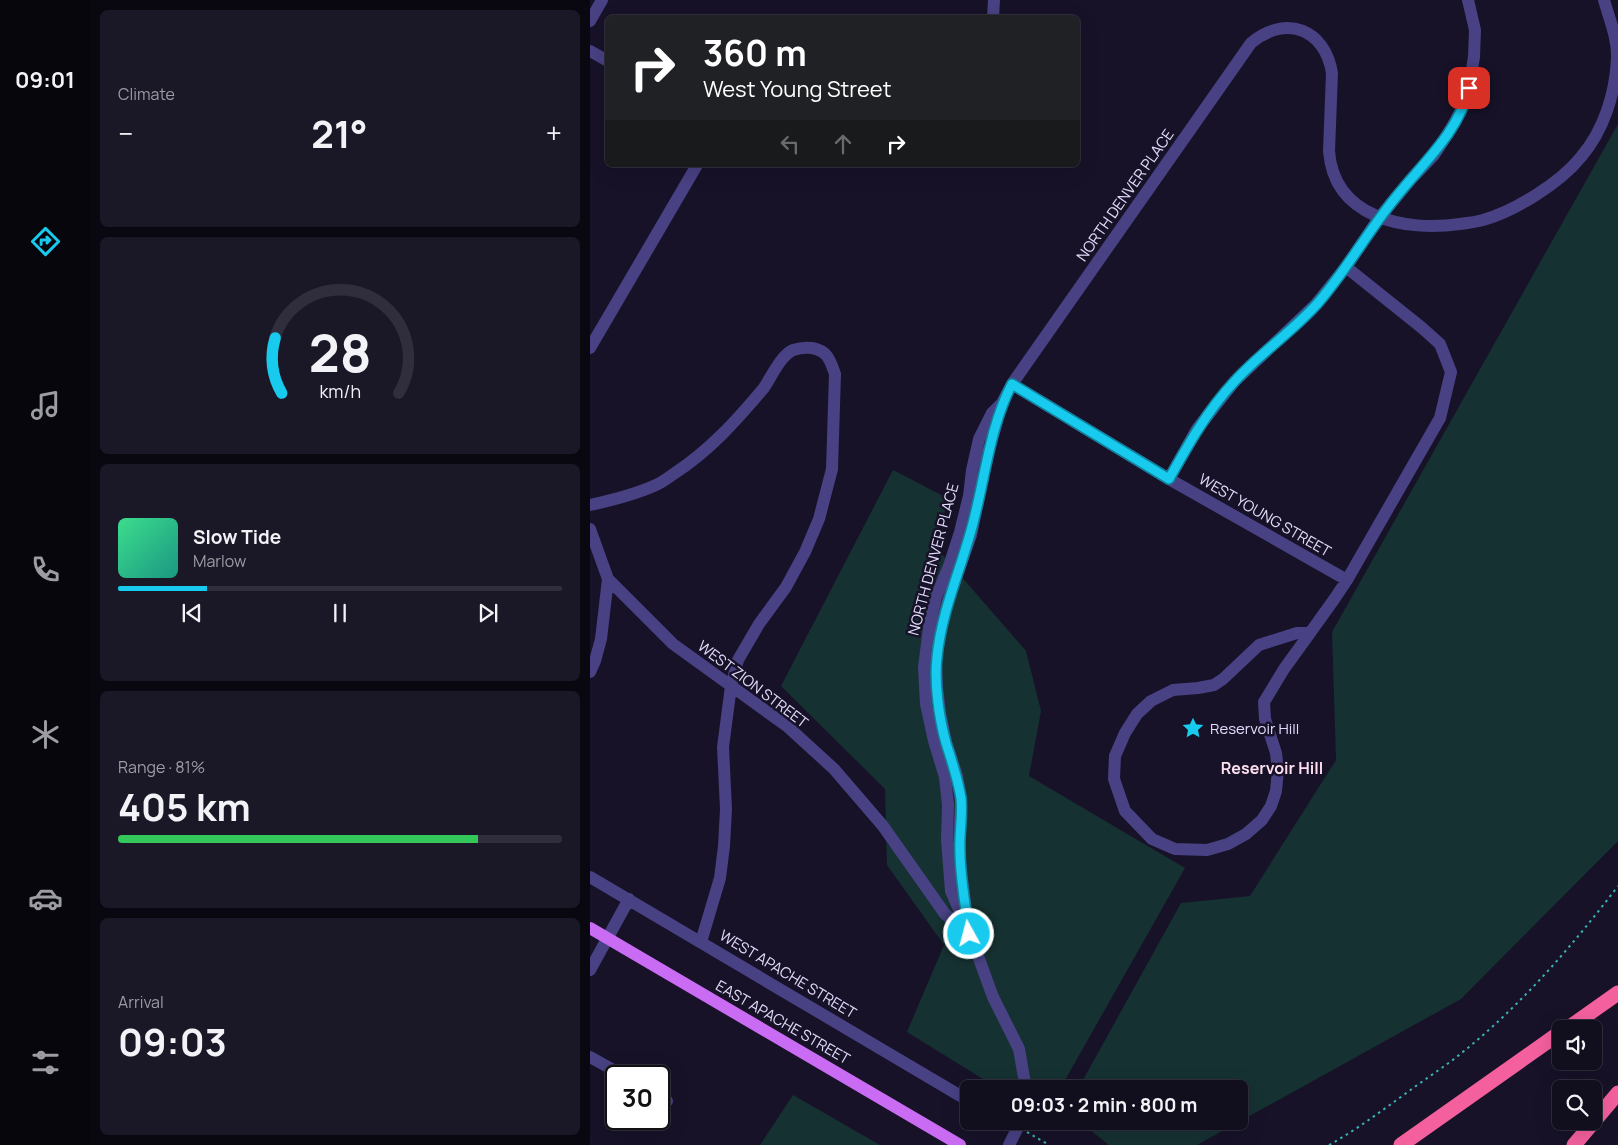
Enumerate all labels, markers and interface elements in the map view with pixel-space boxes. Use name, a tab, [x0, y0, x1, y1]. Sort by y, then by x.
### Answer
text: 360 m	[703, 29, 807, 77]
icon: right	[620, 35, 685, 100]
text: 09:01	[15, 65, 75, 95]
pin	[1448, 67, 1490, 109]
text: West Young Street	[703, 74, 892, 104]
icon: arrive	[1455, 74, 1483, 102]
text: Climate	[118, 83, 175, 105]
text: 21°	[311, 107, 368, 159]
text: −	[118, 114, 133, 152]
text: +	[546, 114, 562, 152]
street label: NORTH DENVER PLACE	[1071, 125, 1179, 265]
icon: left	[776, 130, 804, 158]
icon: ahead	[829, 130, 857, 158]
icon: right	[882, 130, 910, 158]
icon: directions	[28, 224, 63, 259]
text: 28	[309, 317, 371, 388]
text: km/h	[319, 379, 361, 403]
icon: music	[28, 388, 63, 423]
street label: WEST YOUNG STREET	[1195, 469, 1335, 562]
street label: NORTH DENVER PLACE	[903, 480, 963, 638]
text: Slow Tide	[193, 524, 281, 550]
text: Marlow	[193, 550, 246, 572]
icon: phone	[28, 552, 63, 587]
icon: previous	[178, 599, 206, 627]
icon: pause	[326, 599, 354, 627]
icon: next	[474, 599, 502, 627]
street label: WEST ZION STREET	[693, 635, 813, 733]
place icon: Reservoir Hill	[1180, 715, 1206, 741]
icon: climate	[28, 717, 63, 752]
place label: Reservoir Hill	[1210, 718, 1299, 739]
text: Range · 81%	[118, 756, 205, 778]
district label: Reservoir Hill	[1221, 757, 1323, 779]
text: 405 km	[118, 780, 251, 832]
icon: car	[28, 881, 63, 916]
position arrow	[942, 907, 994, 959]
street label: WEST APACHE STREET	[716, 925, 860, 1023]
street label: EAST APACHE STREET	[712, 975, 854, 1069]
text: Arrival	[118, 991, 164, 1013]
text: 09:03	[118, 1015, 227, 1067]
map controls	[1552, 1020, 1602, 1130]
button: sound	[1552, 1020, 1602, 1070]
icon: filters	[28, 1045, 63, 1080]
speed limit sign: 30	[605, 1065, 670, 1130]
button: search	[1552, 1080, 1602, 1130]
text: 09:03 · 2 min · 800 m	[1011, 1092, 1197, 1118]

